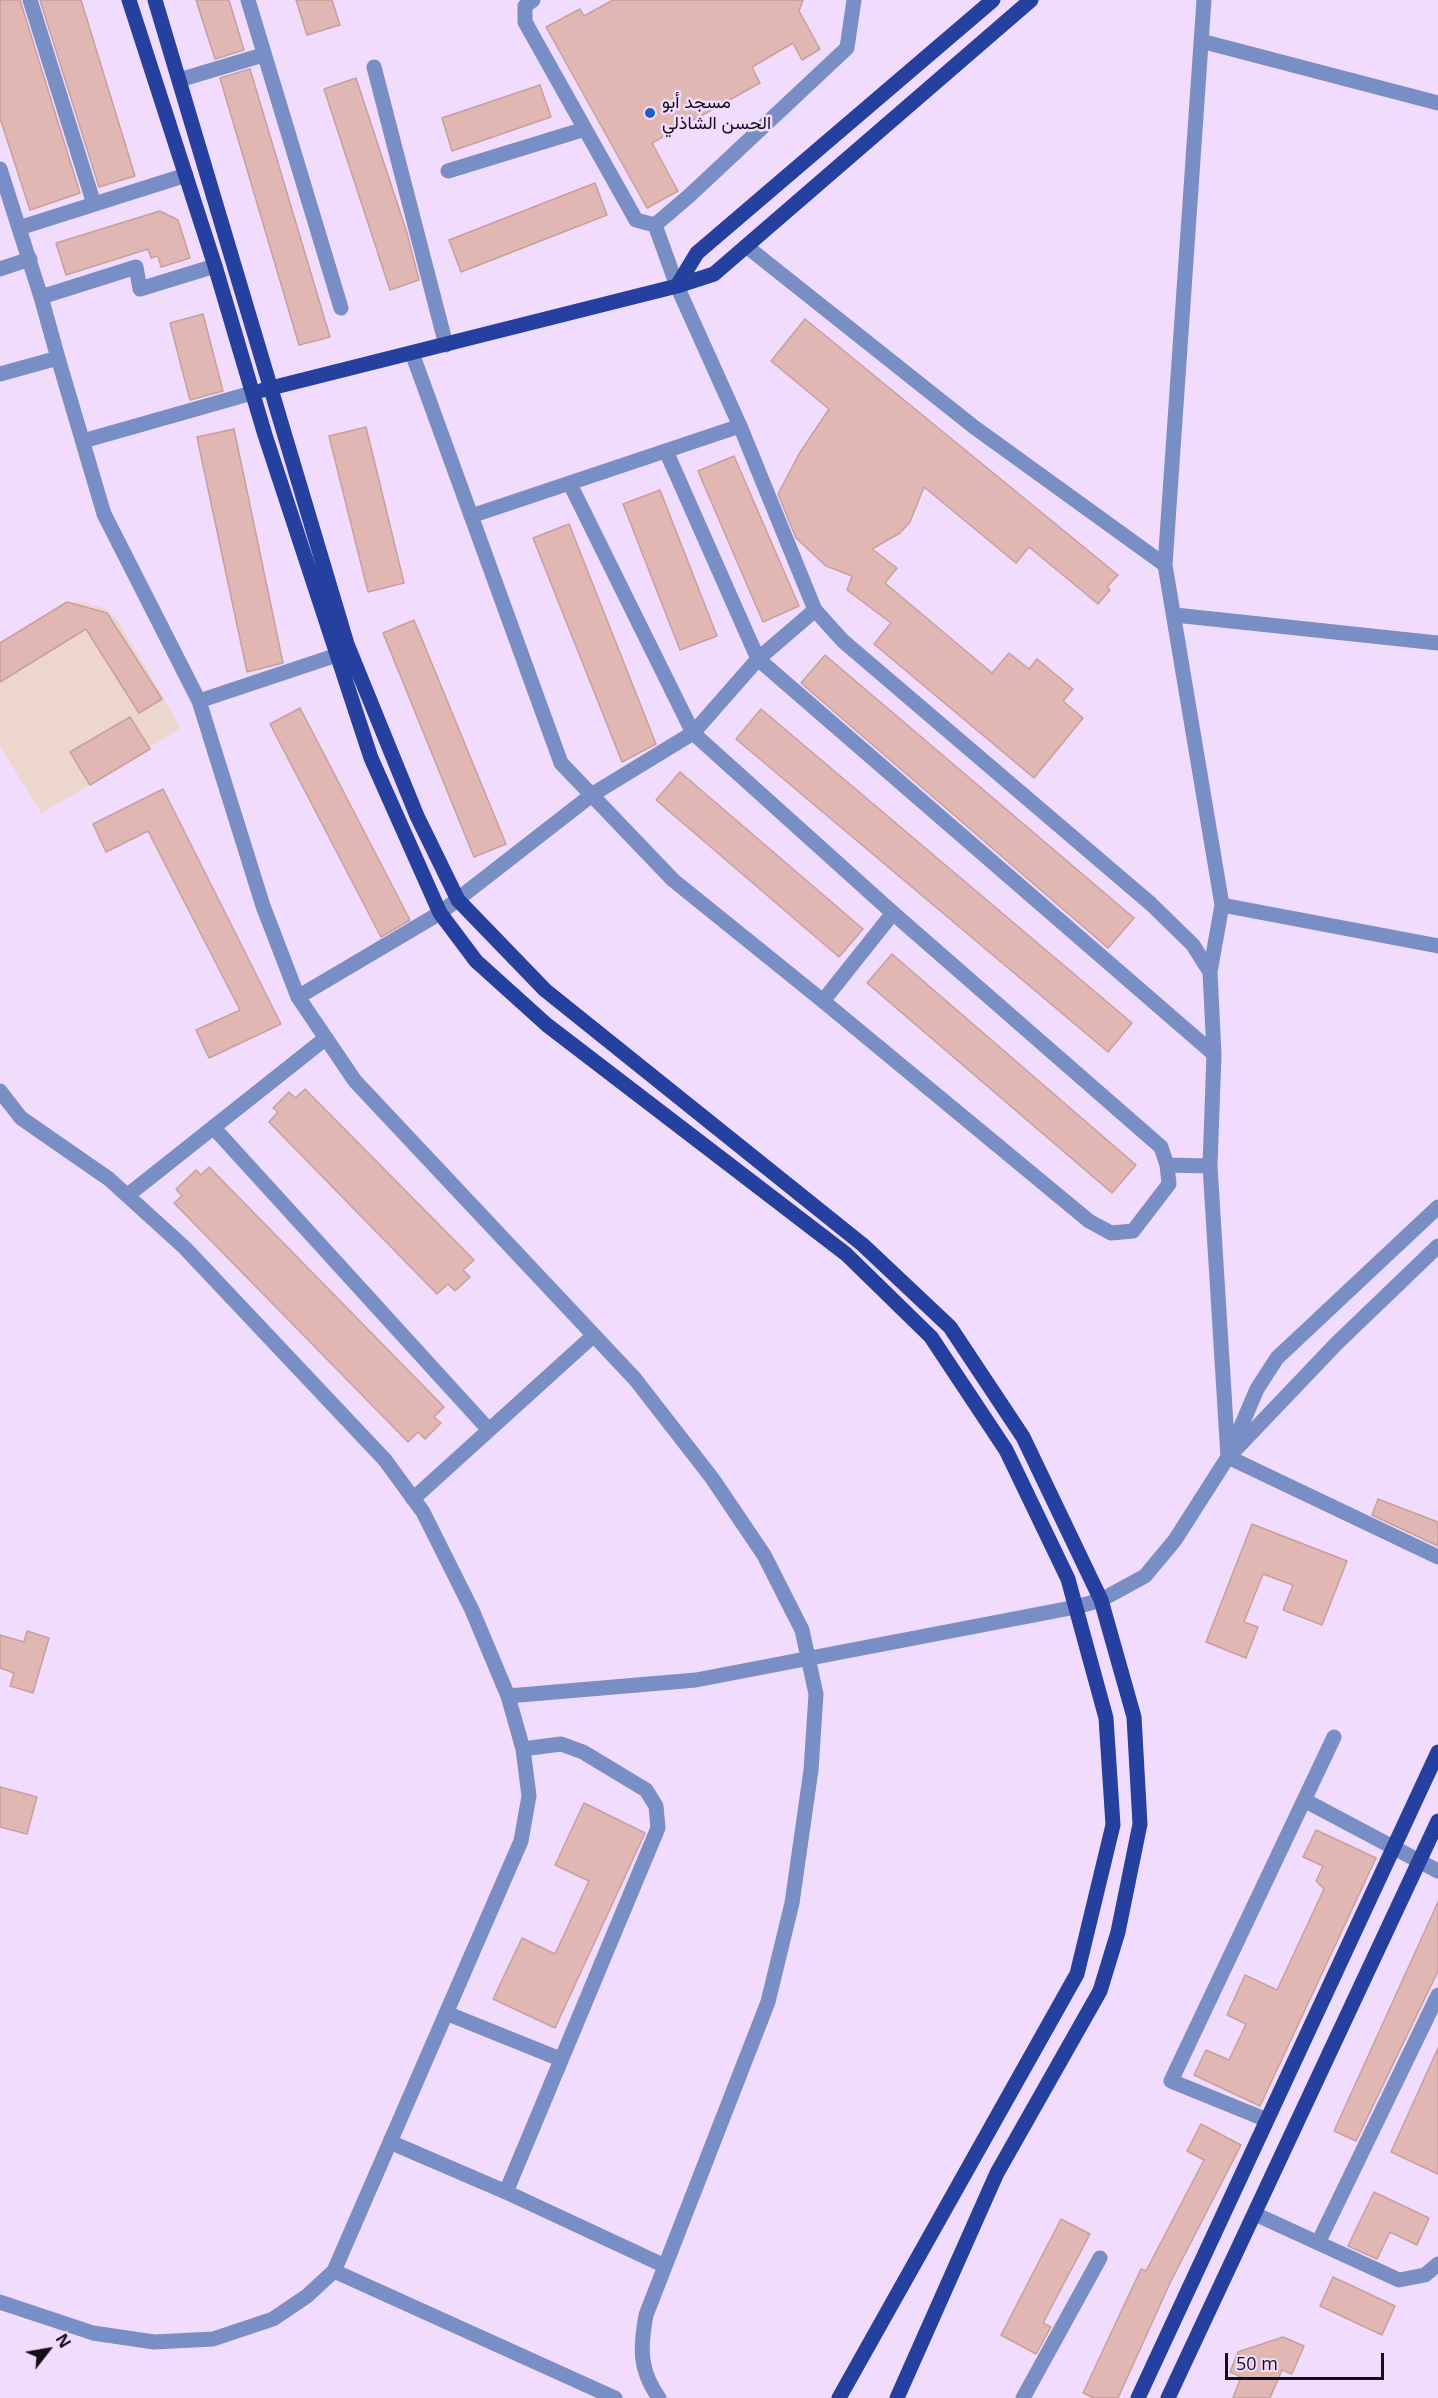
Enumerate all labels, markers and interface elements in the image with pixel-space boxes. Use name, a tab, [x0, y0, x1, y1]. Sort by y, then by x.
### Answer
place label: مسجد أبو الحسن الشاذلي	[662, 92, 771, 134]
marker: مسجد أبو الحسن الشاذلي	[643, 106, 657, 120]
north arrow	[18, 2320, 78, 2380]
text: N	[51, 2329, 76, 2352]
scale bar	[1228, 2341, 1387, 2379]
text: 50 m	[1236, 2351, 1278, 2375]

